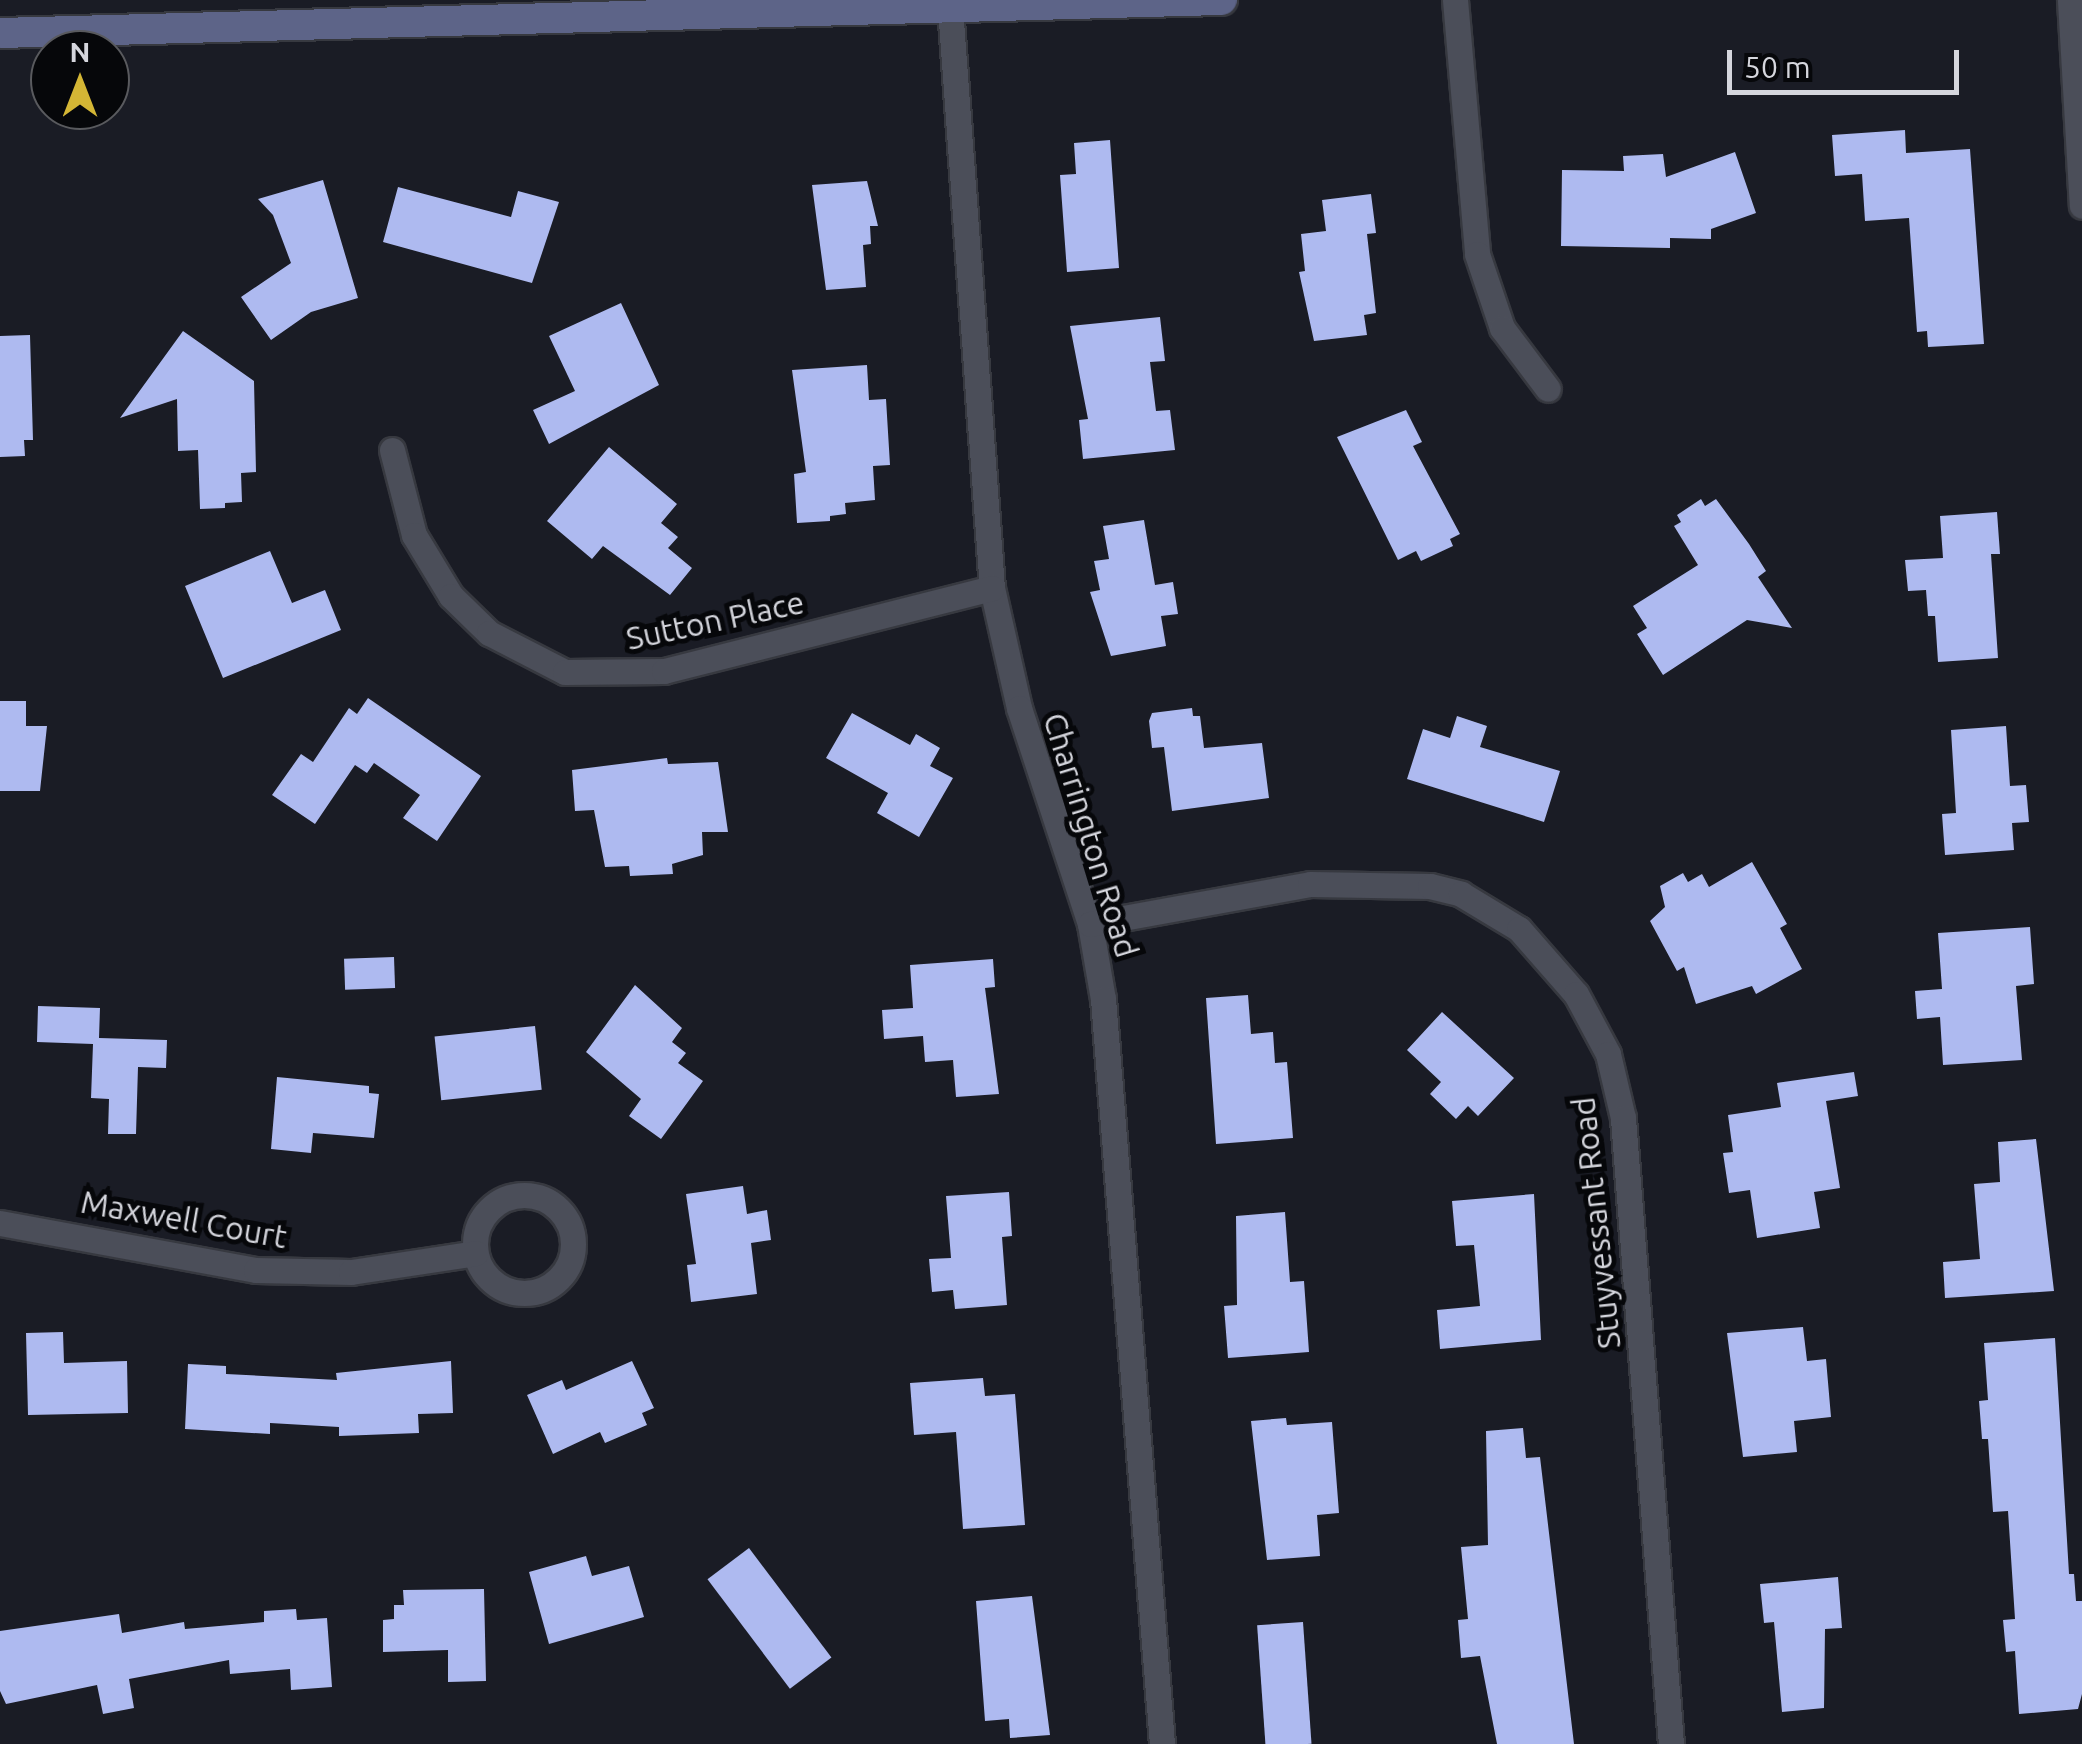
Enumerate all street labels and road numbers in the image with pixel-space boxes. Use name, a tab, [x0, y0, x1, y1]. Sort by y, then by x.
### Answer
street label: Sutton Place	[623, 582, 807, 658]
street label: Charrington Road	[1036, 708, 1146, 962]
street label: Stuyvessant Road	[1564, 1095, 1628, 1351]
street label: Maxwell Court	[78, 1182, 290, 1256]

